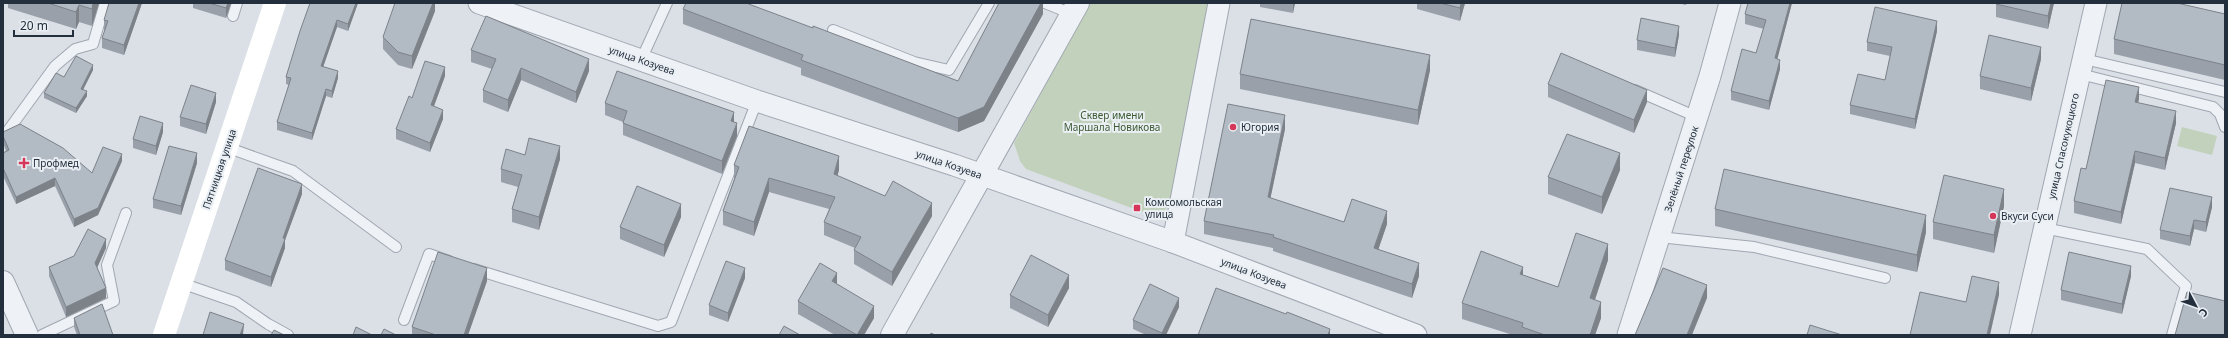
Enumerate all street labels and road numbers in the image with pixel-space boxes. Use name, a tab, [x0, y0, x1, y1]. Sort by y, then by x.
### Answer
street label: улица Козуева	[607, 42, 677, 78]
street label: улица Спасокукоцкого	[2044, 91, 2082, 200]
street label: Зелёный переулок	[1660, 123, 1702, 214]
street label: Пятницкая улица	[199, 127, 239, 211]
street label: улица Козуева	[914, 146, 984, 182]
street label: улица Козуева	[1219, 254, 1289, 292]

